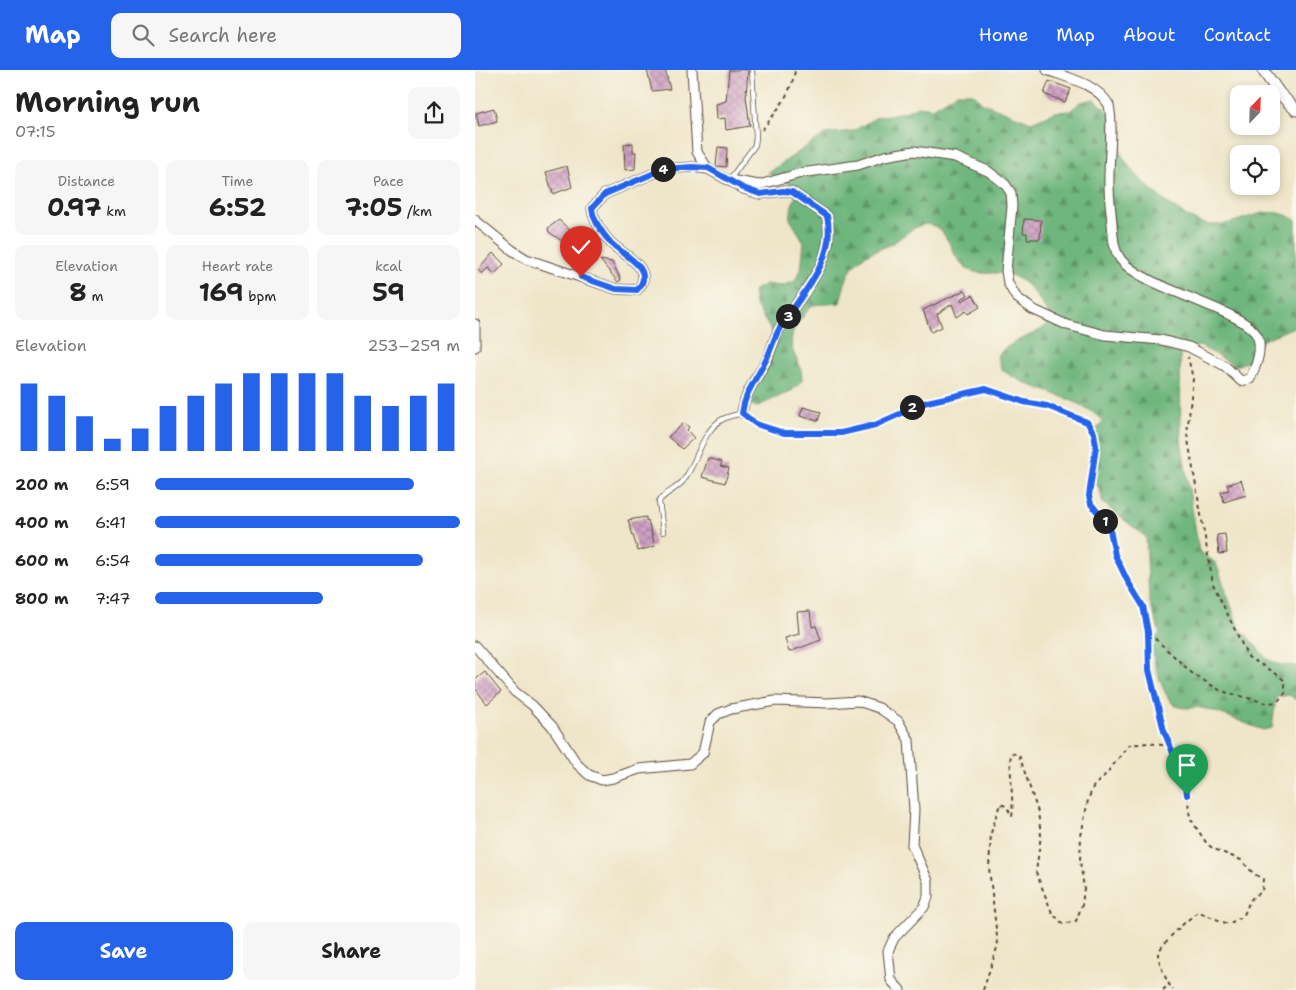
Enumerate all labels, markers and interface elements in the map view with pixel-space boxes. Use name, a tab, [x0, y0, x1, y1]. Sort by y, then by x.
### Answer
search box	[111, 13, 461, 58]
text: Map	[25, 19, 81, 51]
icon: search	[129, 21, 157, 49]
text: Search here	[169, 23, 277, 48]
text: Home	[979, 23, 1028, 47]
text: Map	[1056, 23, 1095, 47]
text: About	[1123, 23, 1176, 47]
text: Contact	[1204, 23, 1271, 47]
text: Morning run	[15, 83, 200, 121]
north arrow	[1230, 85, 1280, 135]
map controls	[1230, 85, 1280, 195]
button: share	[408, 87, 460, 139]
text: 07:15	[15, 121, 55, 142]
button: locate	[1230, 145, 1280, 195]
pin: 4	[651, 156, 675, 182]
text: 4	[659, 160, 668, 178]
text: Distance	[58, 172, 115, 190]
text: Time	[221, 172, 254, 190]
text: Pace	[373, 172, 404, 190]
text: 0.97	[47, 190, 101, 224]
text: 6:52	[209, 190, 266, 224]
text: 7:05	[345, 190, 402, 224]
text: km	[101, 202, 126, 220]
text: /km	[402, 202, 432, 220]
pin	[560, 226, 602, 277]
icon: check	[567, 233, 595, 261]
text: Elevation	[55, 257, 118, 275]
text: Heart rate	[202, 257, 273, 275]
text: kcal	[375, 257, 402, 275]
text: 8	[69, 275, 87, 309]
text: 169	[199, 275, 243, 309]
text: 59	[372, 275, 405, 309]
text: m	[87, 287, 104, 305]
text: bpm	[243, 287, 276, 305]
pin: 3	[775, 304, 801, 328]
text: 3	[784, 307, 793, 325]
text: Elevation	[15, 335, 87, 356]
text: 253–259 m	[367, 335, 460, 356]
pin: 2	[899, 394, 925, 420]
text: 2	[908, 398, 917, 416]
text: 200 m	[15, 474, 68, 495]
text: 6:59	[95, 474, 130, 495]
pin: 1	[1093, 508, 1117, 534]
text: 400 m	[15, 512, 69, 533]
text: 6:41	[95, 512, 126, 533]
text: 1	[1102, 512, 1109, 530]
text: 600 m	[15, 550, 69, 571]
text: 6:54	[95, 550, 130, 571]
text: 800 m	[15, 588, 69, 609]
text: 7:47	[95, 588, 130, 609]
pin	[1166, 744, 1208, 795]
icon: arrive	[1173, 751, 1201, 779]
button: Save	[15, 922, 233, 980]
button: Share	[243, 922, 460, 980]

